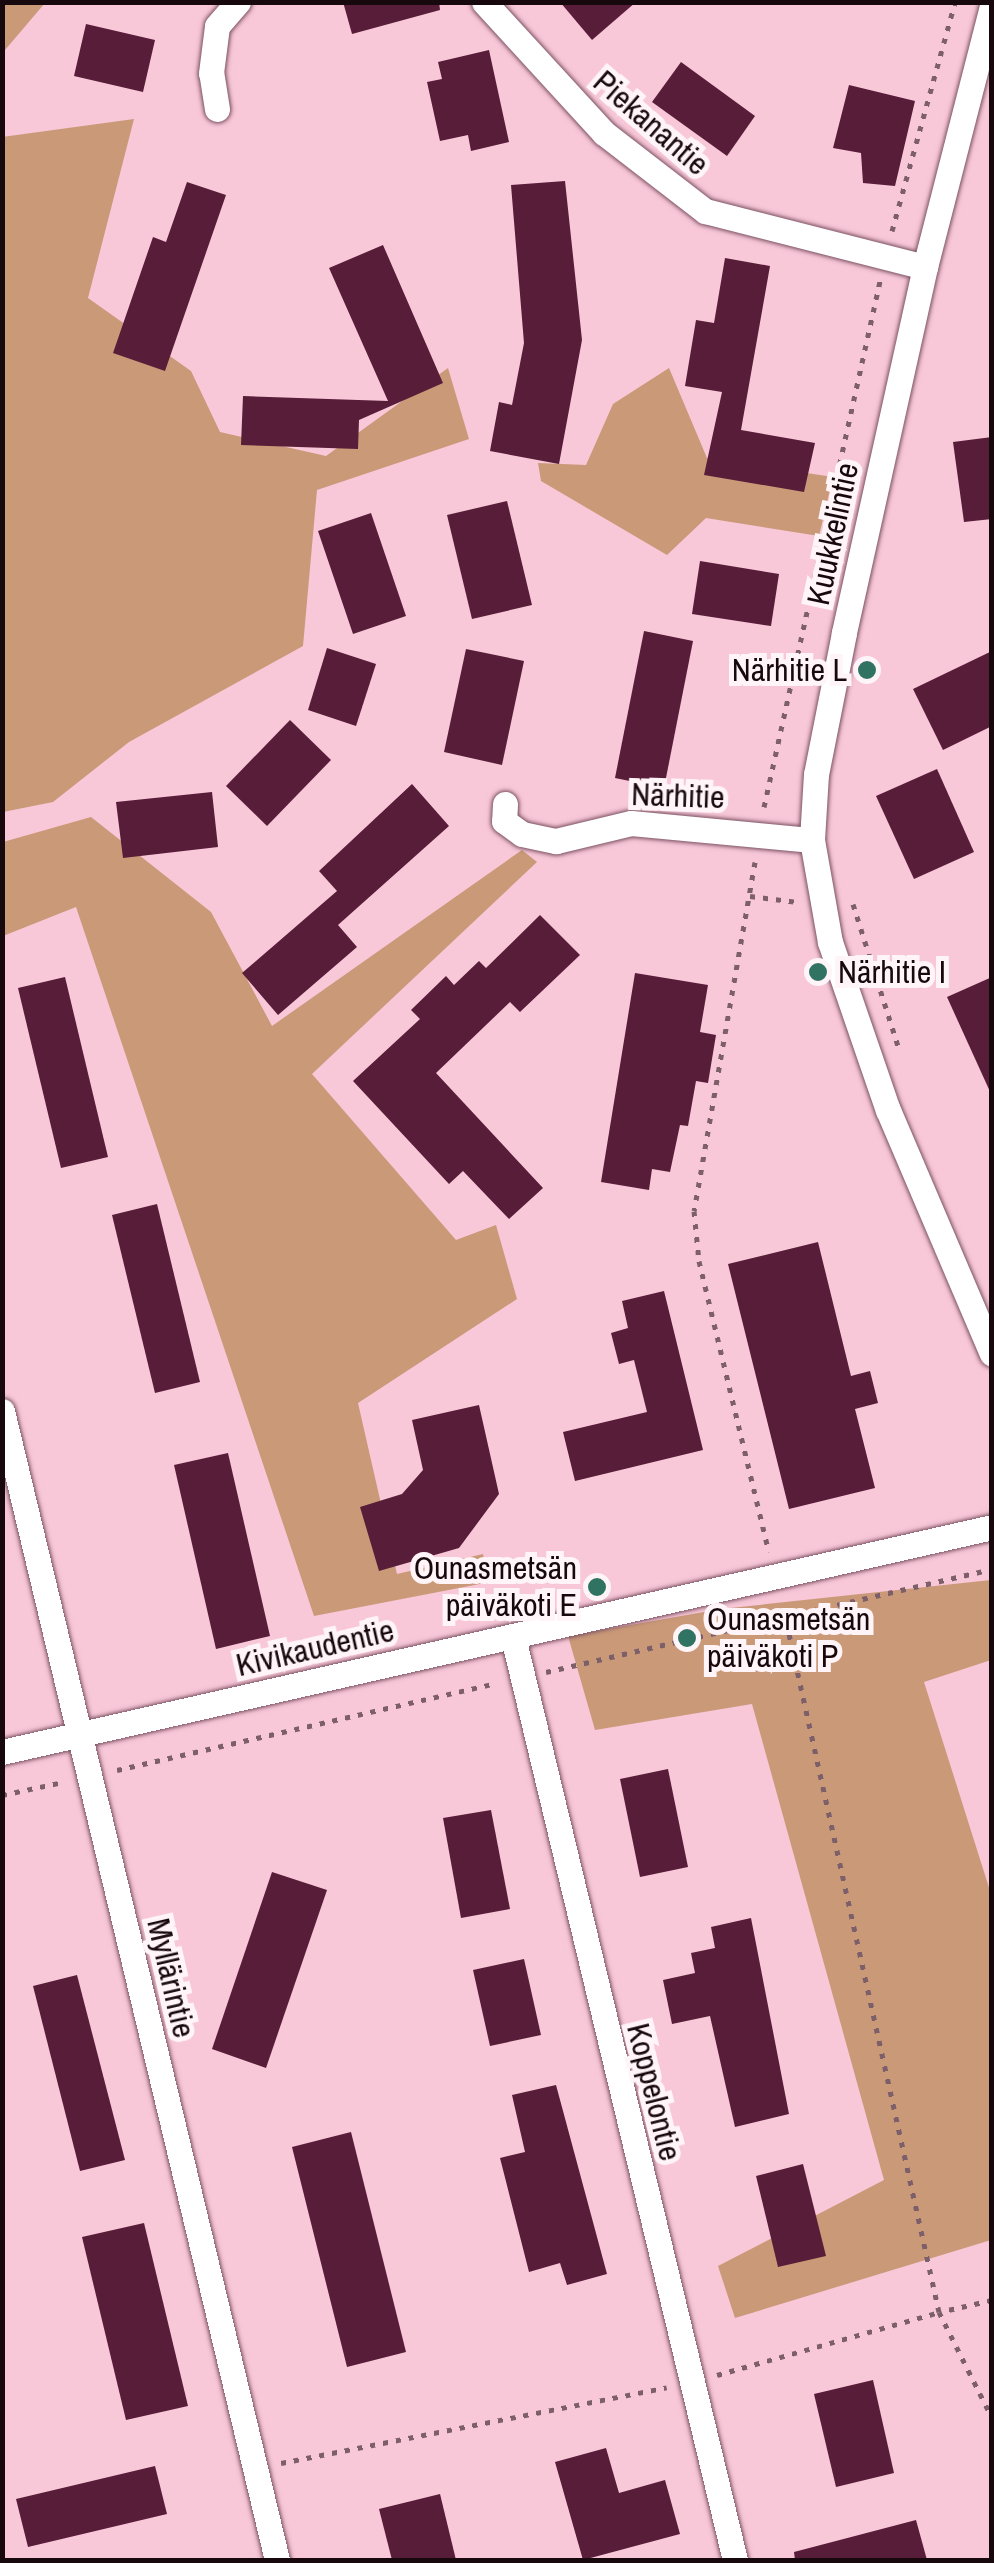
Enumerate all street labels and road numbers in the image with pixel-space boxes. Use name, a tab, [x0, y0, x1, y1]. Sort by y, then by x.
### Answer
street label: Piekanantie	[586, 63, 716, 183]
street label: Kuukkelintie	[799, 459, 867, 609]
street label: Närhitie	[631, 775, 725, 817]
street label: Kivikaudentie	[232, 1611, 398, 1685]
street label: Myllärintie	[139, 1915, 203, 2041]
street label: Koppelontie	[618, 2019, 690, 2165]

